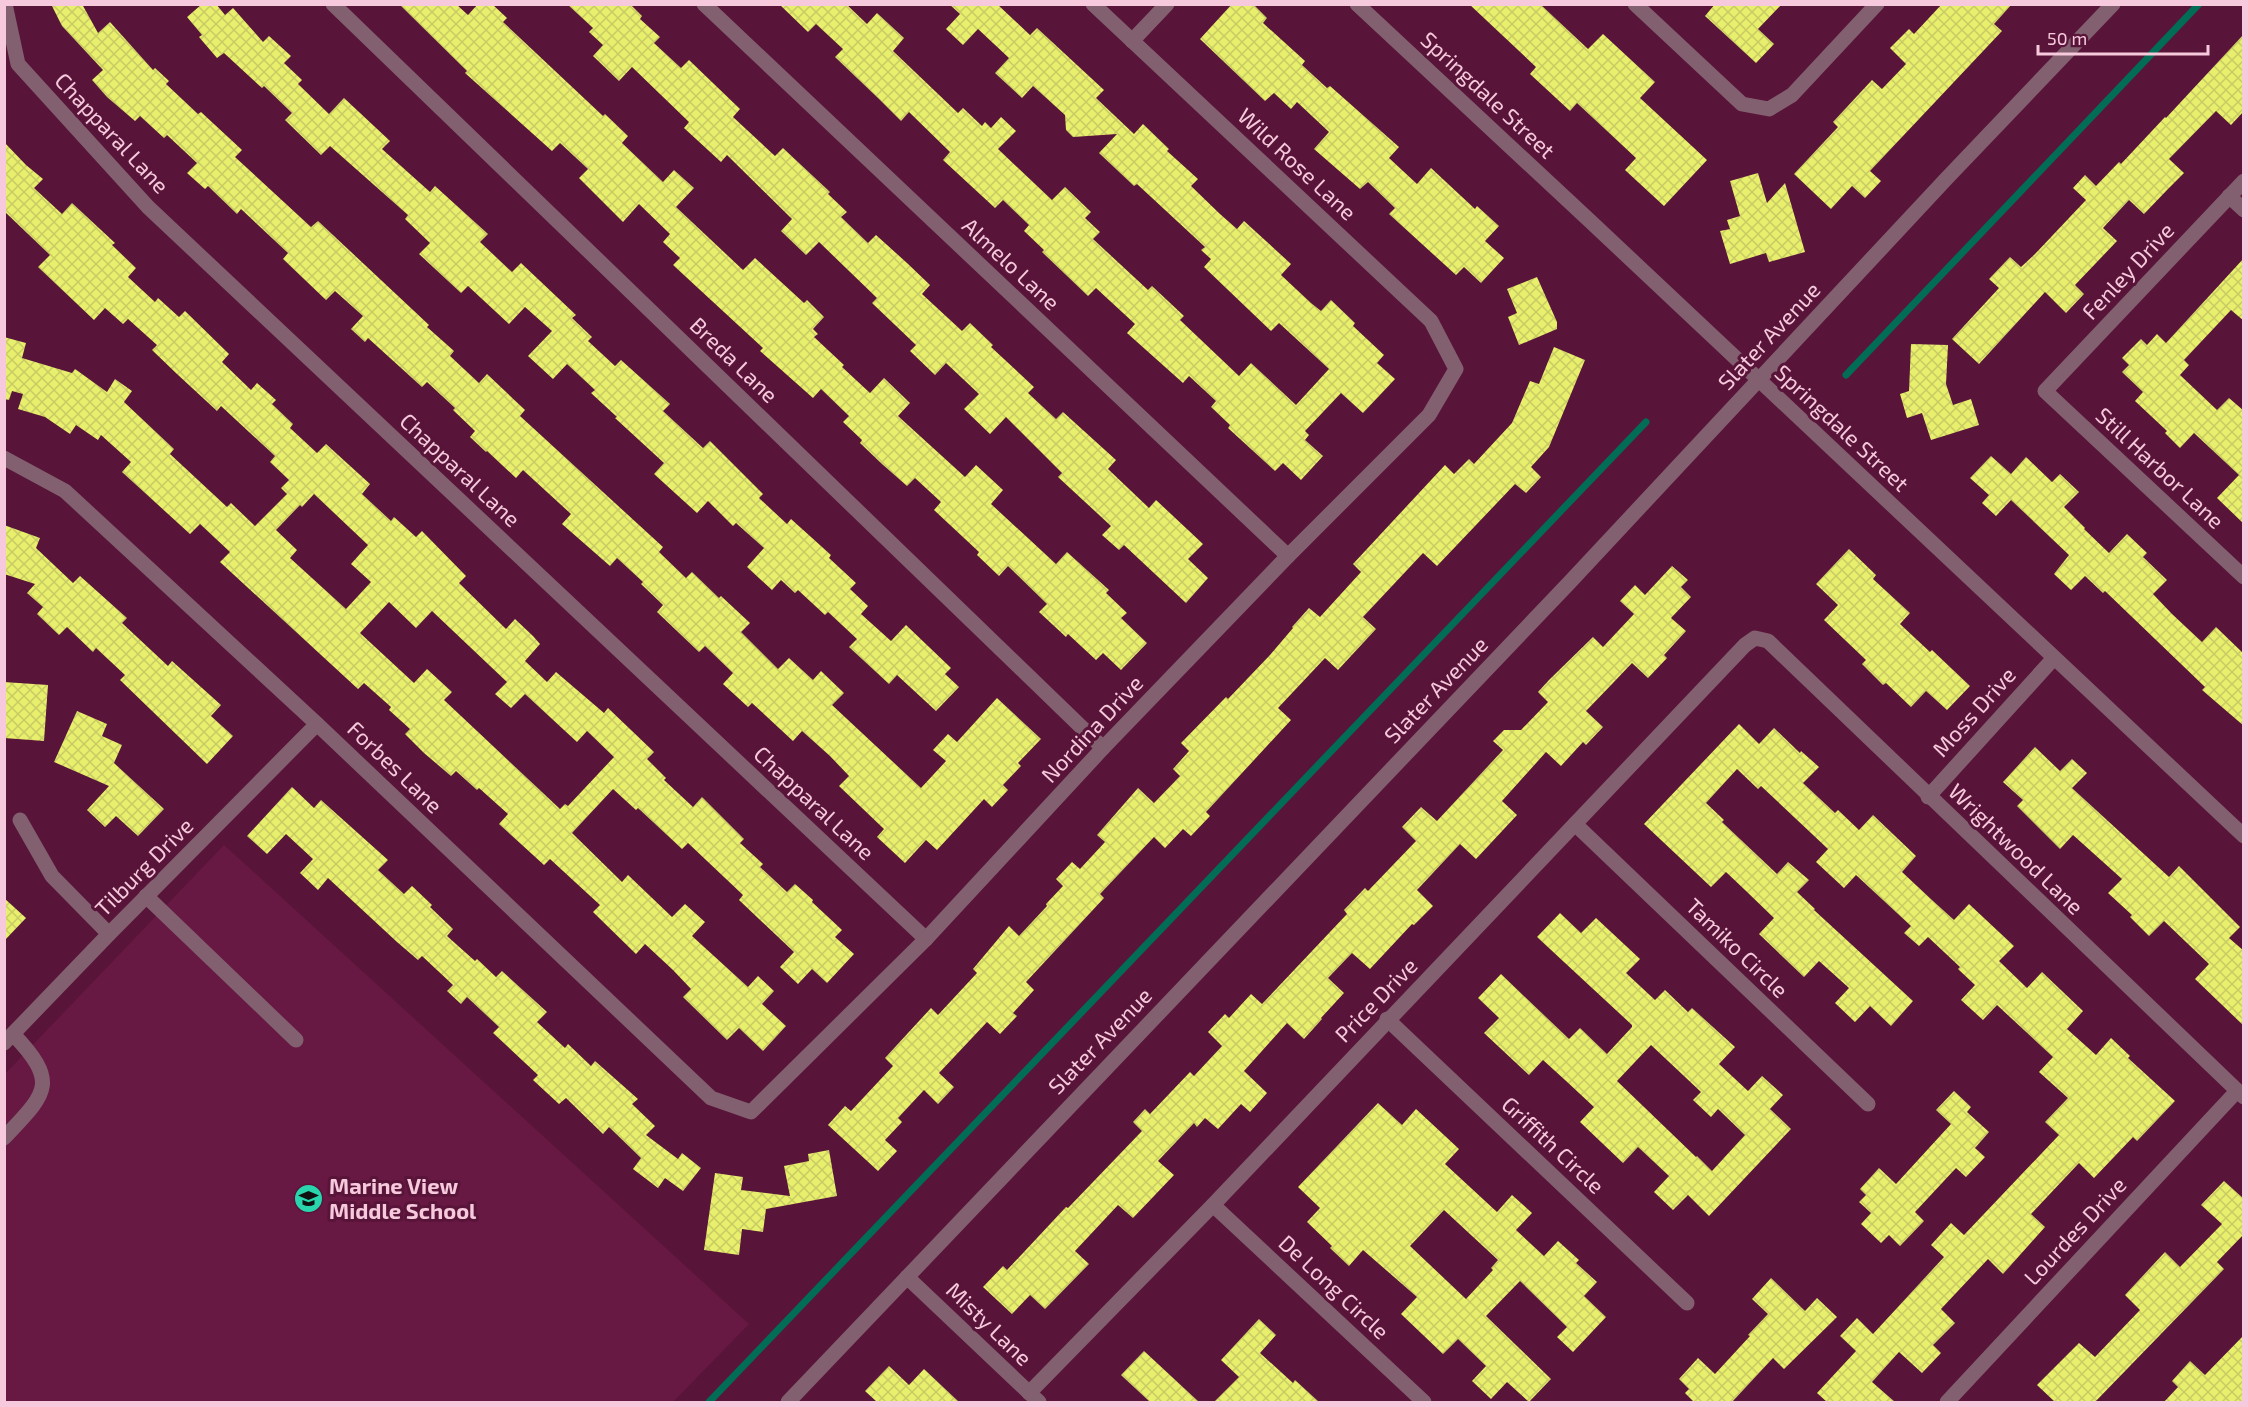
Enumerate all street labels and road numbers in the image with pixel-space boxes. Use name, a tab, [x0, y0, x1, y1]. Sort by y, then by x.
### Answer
street label: Springdale Street	[1416, 26, 1561, 163]
street label: Chapparal Lane	[50, 67, 175, 198]
street label: Wild Rose Lane	[1233, 102, 1362, 225]
street label: Almelo Lane	[958, 212, 1066, 315]
street label: Fenley Drive	[2076, 217, 2179, 324]
street label: Slater Avenue	[1712, 276, 1825, 395]
street label: Breda Lane	[686, 311, 784, 407]
street label: Springdale Street	[1770, 359, 1915, 496]
street label: Still Harbor Lane	[2091, 401, 2230, 533]
street label: Chapparal Lane	[395, 407, 526, 532]
street label: Slater Avenue	[1378, 631, 1492, 748]
street label: Moss Drive	[1926, 661, 2020, 761]
street label: Nordina Drive	[1035, 669, 1147, 787]
street label: Forbes Lane	[343, 715, 448, 818]
street label: Chapparal Lane	[749, 740, 880, 865]
street label: Wrightwood Lane	[1944, 778, 2089, 919]
street label: Tilburg Drive	[89, 812, 198, 921]
street label: Tamiko Circle	[1681, 892, 1794, 1002]
street label: Price Drive	[1329, 952, 1422, 1047]
street label: Slater Avenue	[1042, 982, 1156, 1099]
street label: Griffith Circle	[1497, 1090, 1610, 1198]
street label: Lourdes Drive	[2018, 1171, 2131, 1290]
street label: De Long Circle	[1274, 1229, 1395, 1344]
street label: Misty Lane	[942, 1276, 1038, 1370]

